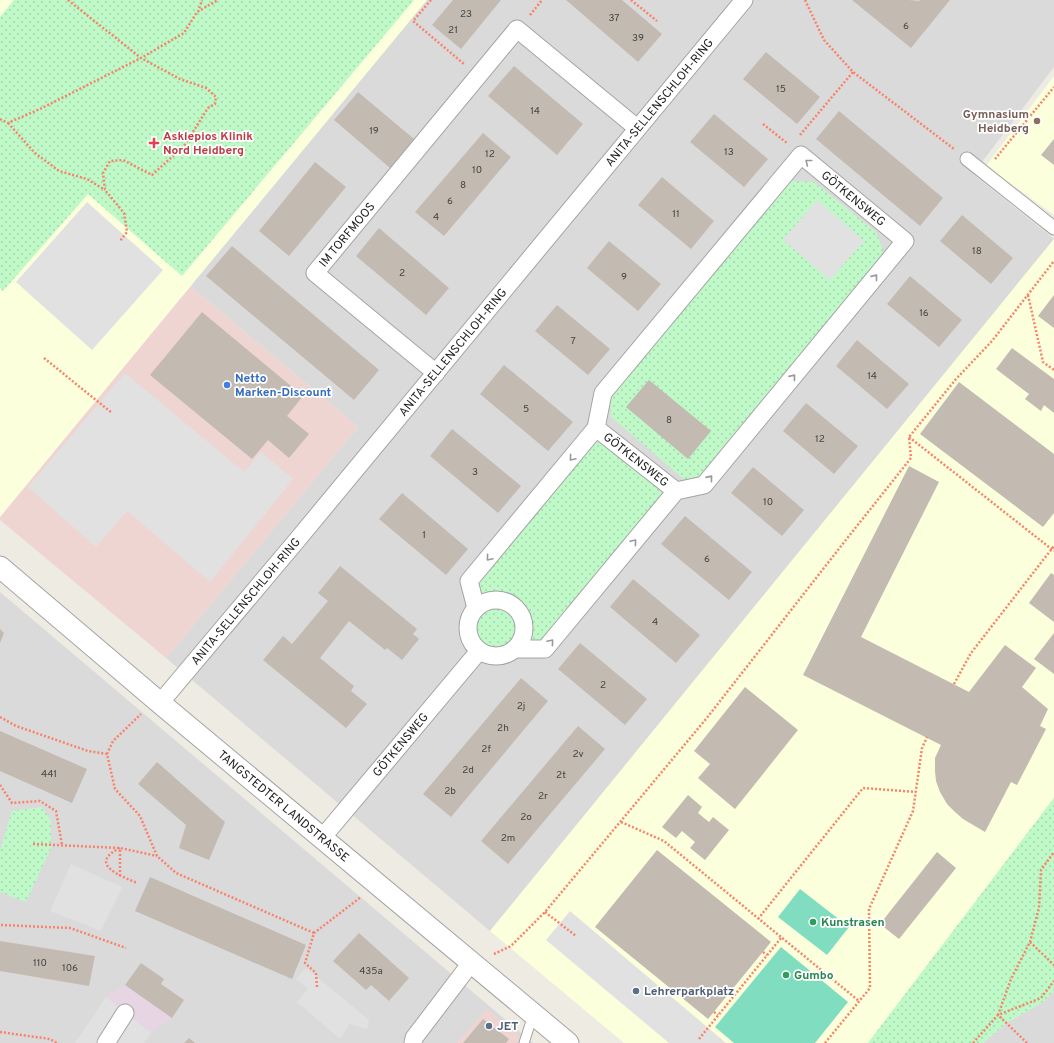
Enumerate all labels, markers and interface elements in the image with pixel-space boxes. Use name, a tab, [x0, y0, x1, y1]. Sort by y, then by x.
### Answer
house number: 23	[460, 8, 472, 21]
house number: 37	[608, 12, 620, 25]
house number: 6	[903, 20, 909, 33]
house number: 21	[448, 24, 458, 37]
house number: 39	[632, 32, 644, 45]
street label: ANITA-SELLENSCHLOH-RING	[602, 36, 718, 170]
house number: 15	[776, 83, 786, 96]
house number: 14	[530, 105, 540, 118]
place label: Gymnasium Heidberg	[963, 107, 1029, 137]
marker: Gymnasium Heidberg	[1032, 116, 1042, 126]
house number: 19	[369, 125, 379, 138]
place label: Asklepios Klinik Nord Heidberg	[163, 129, 253, 159]
marker: Asklepios Klinik Nord Heidberg	[148, 137, 160, 149]
house number: 13	[724, 146, 734, 159]
house number: 12	[485, 148, 495, 161]
one-way arrow	[805, 159, 813, 166]
house number: 10	[472, 164, 482, 177]
street label: GÖTKENSWEG	[817, 168, 888, 230]
house number: 8	[460, 179, 466, 192]
house number: 6	[447, 195, 453, 208]
street label: IM TORFMOOS	[316, 199, 379, 271]
house number: 11	[672, 208, 680, 221]
house number: 4	[433, 211, 439, 224]
house number: 18	[972, 245, 982, 258]
house number: 2	[399, 267, 405, 280]
house number: 9	[621, 271, 627, 284]
one-way arrow	[871, 274, 878, 281]
street label: ANITA-SELLENSCHLOH-RING	[396, 285, 511, 420]
house number: 16	[919, 307, 929, 320]
house number: 7	[570, 335, 576, 348]
house number: 14	[867, 370, 877, 383]
place label: Netto Marken-Discount	[235, 371, 332, 401]
one-way arrow	[788, 375, 795, 382]
marker: Netto Marken-Discount	[222, 380, 232, 390]
house number: 5	[523, 403, 529, 416]
house number: 8	[666, 414, 672, 427]
street label: GÖTKENSWEG	[599, 430, 671, 491]
house number: 12	[815, 433, 825, 446]
one-way arrow	[569, 453, 576, 460]
house number: 3	[472, 466, 478, 479]
one-way arrow	[706, 475, 713, 482]
house number: 10	[763, 496, 773, 509]
house number: 1	[422, 529, 426, 542]
street label: ANITA-SELLENSCHLOH-RING	[188, 535, 305, 669]
one-way arrow	[629, 539, 636, 546]
one-way arrow	[486, 553, 493, 560]
house number: 6	[704, 553, 710, 566]
house number: 4	[652, 616, 658, 629]
one-way arrow	[546, 639, 553, 647]
house number: 2	[600, 679, 606, 692]
house number: 2j	[517, 700, 525, 713]
street label: GÖTKENSWEG	[370, 710, 433, 781]
house number: 2h	[497, 722, 509, 735]
house number: 2f	[481, 743, 491, 756]
street label: TANGSTEDTER LANDSTRASSE	[214, 747, 352, 866]
house number: 2v	[572, 748, 584, 761]
house number: 2d	[462, 764, 474, 777]
house number: 441	[41, 768, 57, 781]
house number: 2t	[556, 769, 566, 782]
house number: 2b	[444, 785, 456, 798]
house number: 2r	[538, 790, 548, 803]
house number: 2o	[520, 811, 532, 824]
house number: 2m	[501, 832, 515, 845]
place label: Kunstrasen	[821, 915, 885, 931]
marker: Kunstrasen	[808, 917, 818, 927]
house number: 110	[33, 957, 47, 970]
house number: 106	[62, 962, 78, 975]
house number: 435a	[359, 965, 383, 978]
place label: Gumbo	[794, 968, 834, 984]
marker: Gumbo	[781, 970, 791, 980]
place label: Lehrerparkplatz	[644, 984, 734, 1000]
marker: Lehrerparkplatz	[631, 986, 641, 996]
place label: JET	[497, 1019, 518, 1035]
marker: JET	[484, 1021, 494, 1031]

